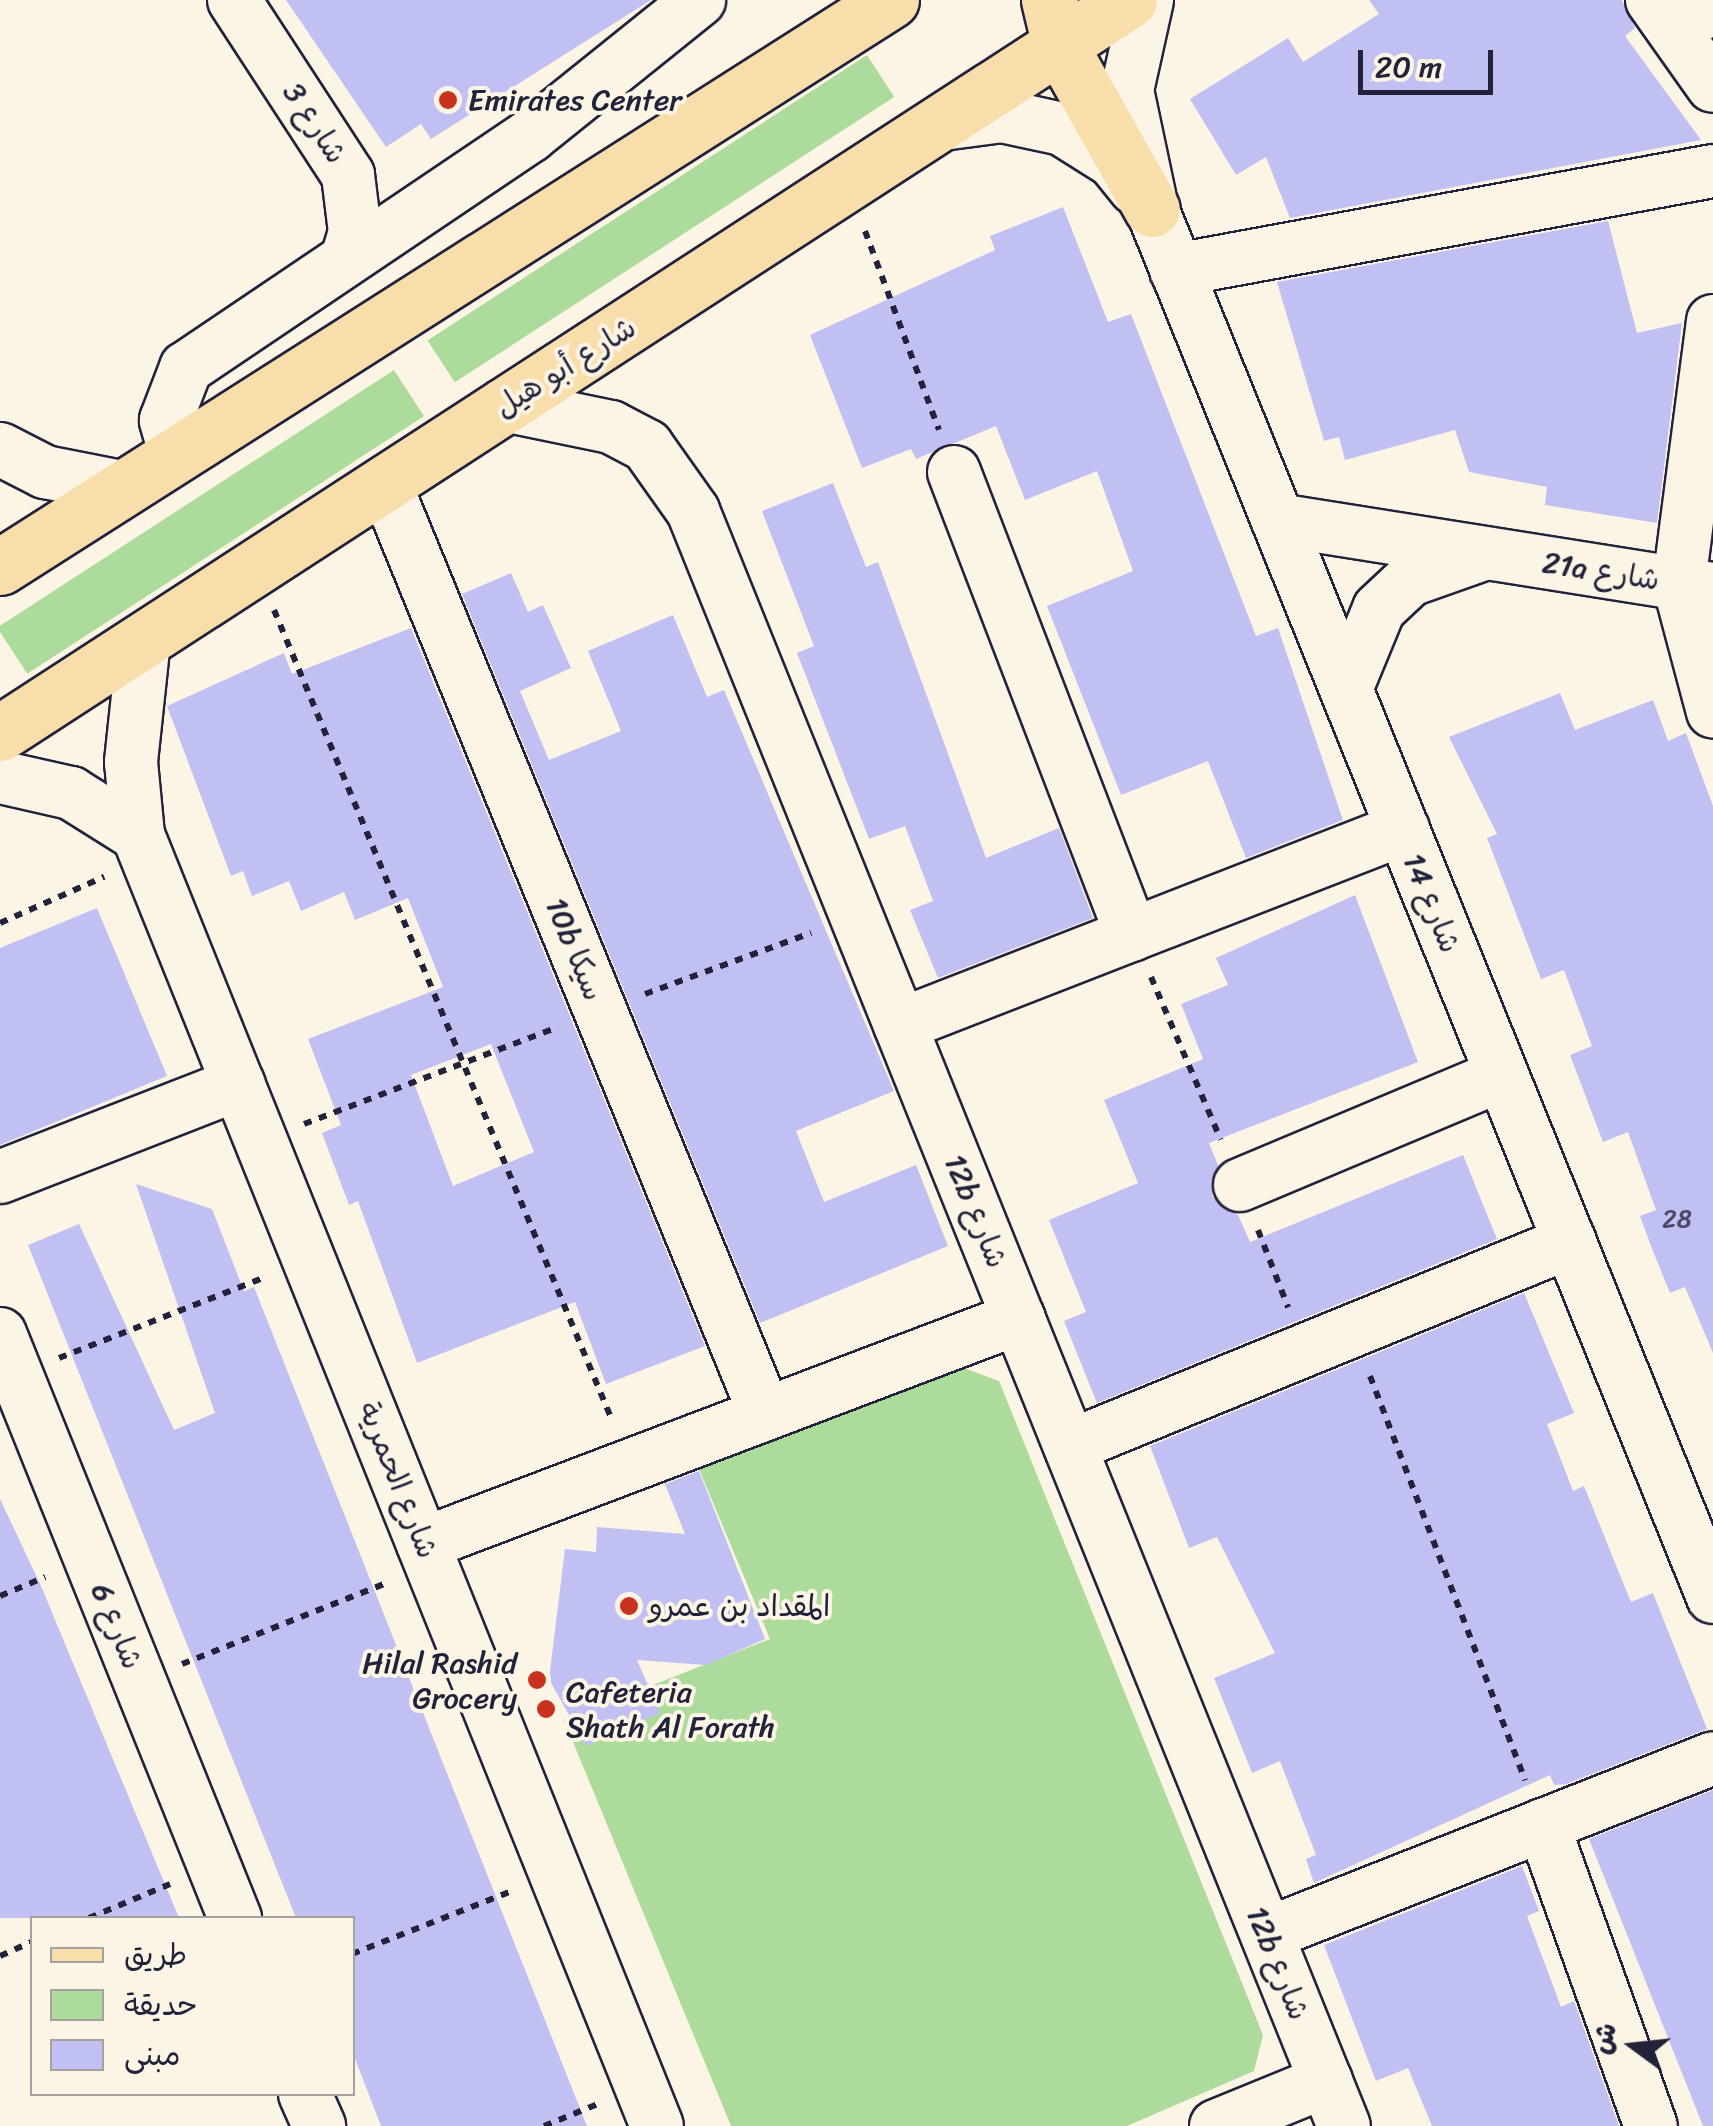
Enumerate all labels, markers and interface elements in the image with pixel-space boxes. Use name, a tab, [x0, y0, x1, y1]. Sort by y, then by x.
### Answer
scale bar	[1363, 30, 1498, 92]
text: 20 m	[1375, 40, 1442, 94]
street label: شارع 3	[276, 76, 354, 170]
place label: Emirates Center	[468, 82, 683, 118]
marker: Emirates Center	[437, 89, 459, 111]
street label: شارع أبو هيل	[488, 309, 642, 425]
street label: 21a شارع	[1540, 544, 1662, 598]
street label: شارع 14	[1396, 848, 1468, 958]
street label: 10b سيكا	[538, 892, 612, 1006]
street label: 12b شارع	[937, 1149, 1015, 1273]
house number: 28	[1662, 1204, 1692, 1234]
street label: شارع الحمرية	[350, 1396, 446, 1564]
street label: شارع 6	[83, 1578, 151, 1674]
place label: المقداد بن عمرو	[649, 1588, 830, 1624]
marker: المقداد بن عمرو	[618, 1595, 640, 1617]
place label: Hilal Rashid Grocery	[361, 1645, 517, 1716]
marker: Hilal Rashid Grocery	[526, 1669, 548, 1691]
place label: Cafeteria Shath Al Forath	[566, 1674, 776, 1744]
marker: Cafeteria Shath Al Forath	[535, 1698, 557, 1720]
street label: 12b شارع	[1239, 1901, 1317, 2025]
legend	[30, 1916, 355, 2096]
text: طريق	[124, 1928, 187, 1982]
text: حديقة	[124, 1978, 198, 2032]
north arrow	[1583, 1996, 1683, 2096]
text: ش	[1576, 2017, 1631, 2059]
text: مبنى	[124, 2028, 180, 2082]

